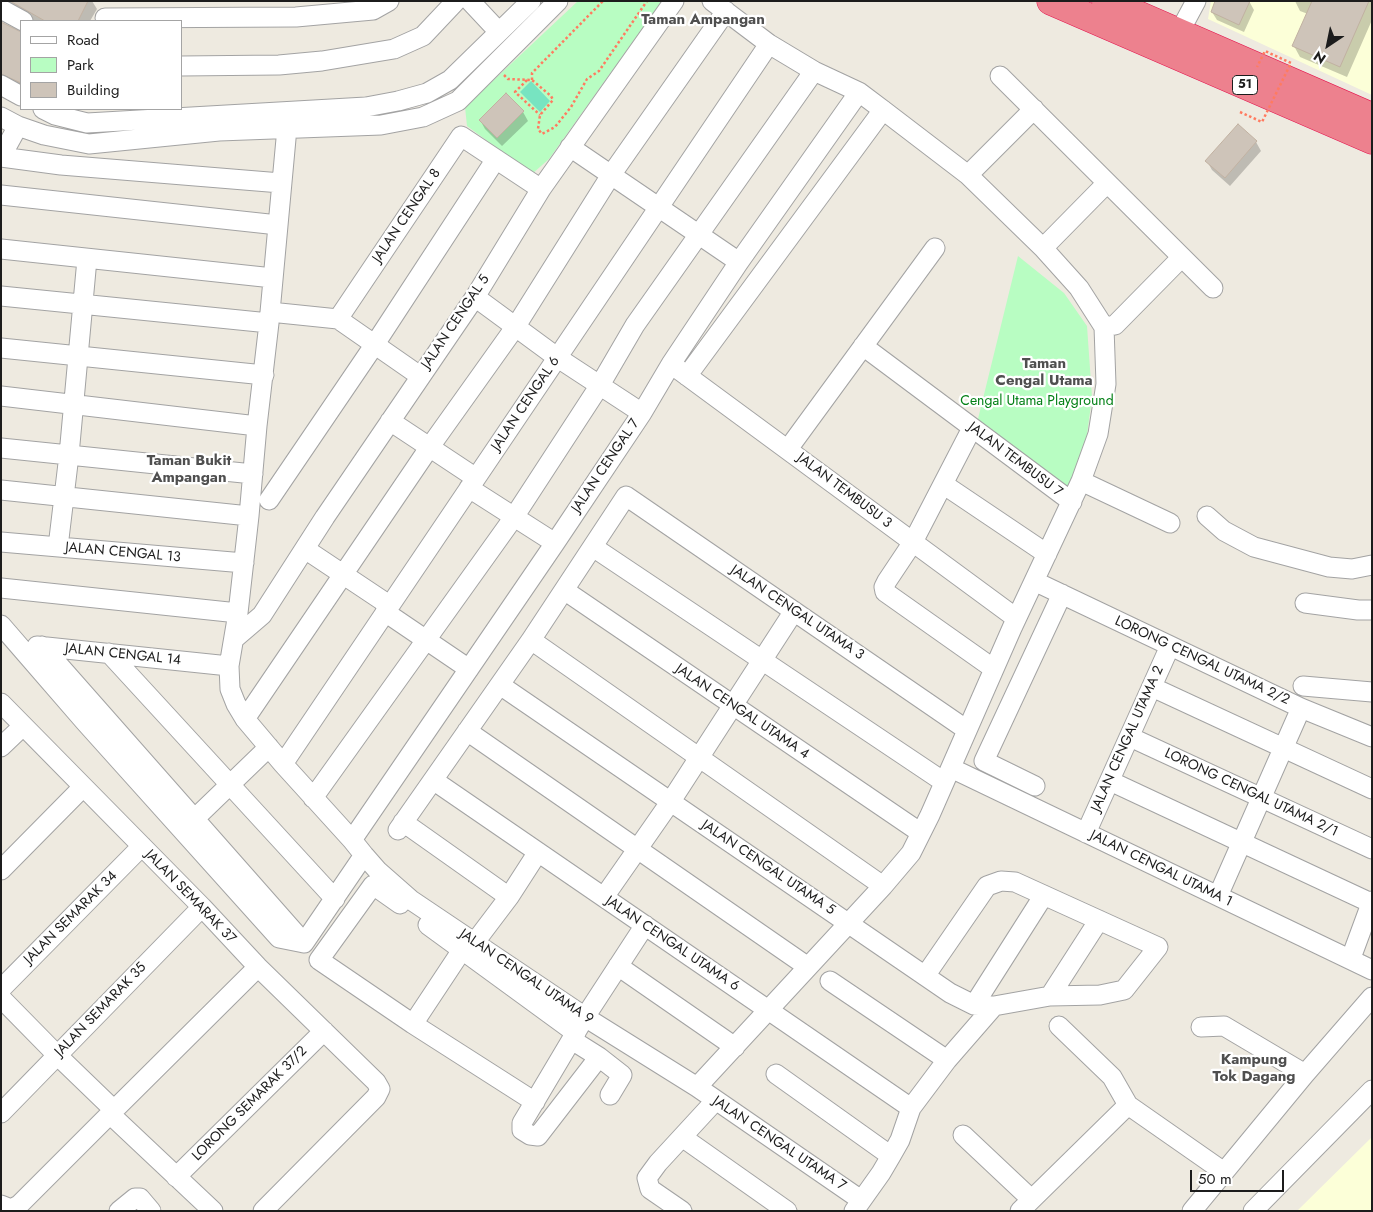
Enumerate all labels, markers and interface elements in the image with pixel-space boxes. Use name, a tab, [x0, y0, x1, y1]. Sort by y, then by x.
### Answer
district label: Taman Ampangan	[641, 11, 765, 29]
legend	[20, 20, 182, 110]
north arrow	[1303, 20, 1353, 70]
text: Road	[67, 29, 99, 51]
text: N	[1309, 46, 1330, 69]
text: Park	[67, 54, 94, 76]
road number: 51	[1232, 76, 1258, 94]
text: Building	[67, 79, 119, 101]
street label: JALAN CENGAL 8	[369, 166, 445, 266]
street label: JALAN CENGAL 5	[418, 272, 494, 372]
street label: JALAN CENGAL 6	[488, 354, 564, 454]
district label: Taman Cengal Utama	[995, 355, 1093, 390]
park label: Cengal Utama Playground	[960, 394, 1114, 410]
street label: JALAN CENGAL 7	[568, 416, 644, 516]
street label: JALAN TEMBUSU 7	[965, 419, 1065, 501]
street label: JALAN TEMBUSU 3	[793, 450, 895, 532]
district label: Taman Bukit Ampangan	[147, 452, 231, 487]
street label: JALAN CENGAL 13	[65, 540, 181, 566]
street label: JALAN CENGAL UTAMA 3	[727, 562, 867, 664]
street label: LORONG CENGAL UTAMA 2/2	[1112, 613, 1292, 709]
street label: JALAN CENGAL 14	[64, 641, 182, 669]
street label: JALAN CENGAL UTAMA 4	[672, 661, 812, 763]
street label: JALAN CENGAL UTAMA 2	[1088, 664, 1168, 814]
street label: LORONG CENGAL UTAMA 2/1	[1162, 745, 1340, 841]
street label: JALAN CENGAL UTAMA 5	[698, 817, 838, 919]
street label: JALAN CENGAL UTAMA 1	[1087, 827, 1235, 911]
street label: JALAN SEMARAK 37	[141, 847, 239, 947]
street label: JALAN SEMARAK 34	[21, 868, 121, 968]
street label: JALAN CENGAL UTAMA 6	[602, 893, 742, 995]
street label: JALAN CENGAL UTAMA 9	[456, 926, 596, 1028]
street label: JALAN SEMARAK 35	[52, 959, 150, 1061]
street label: LORONG SEMARAK 37/2	[189, 1043, 311, 1165]
district label: Kampung Tok Dagang	[1212, 1051, 1296, 1086]
street label: JALAN CENGAL UTAMA 7	[709, 1093, 849, 1195]
scale bar	[1193, 1160, 1287, 1192]
text: 50 m	[1198, 1168, 1232, 1190]

